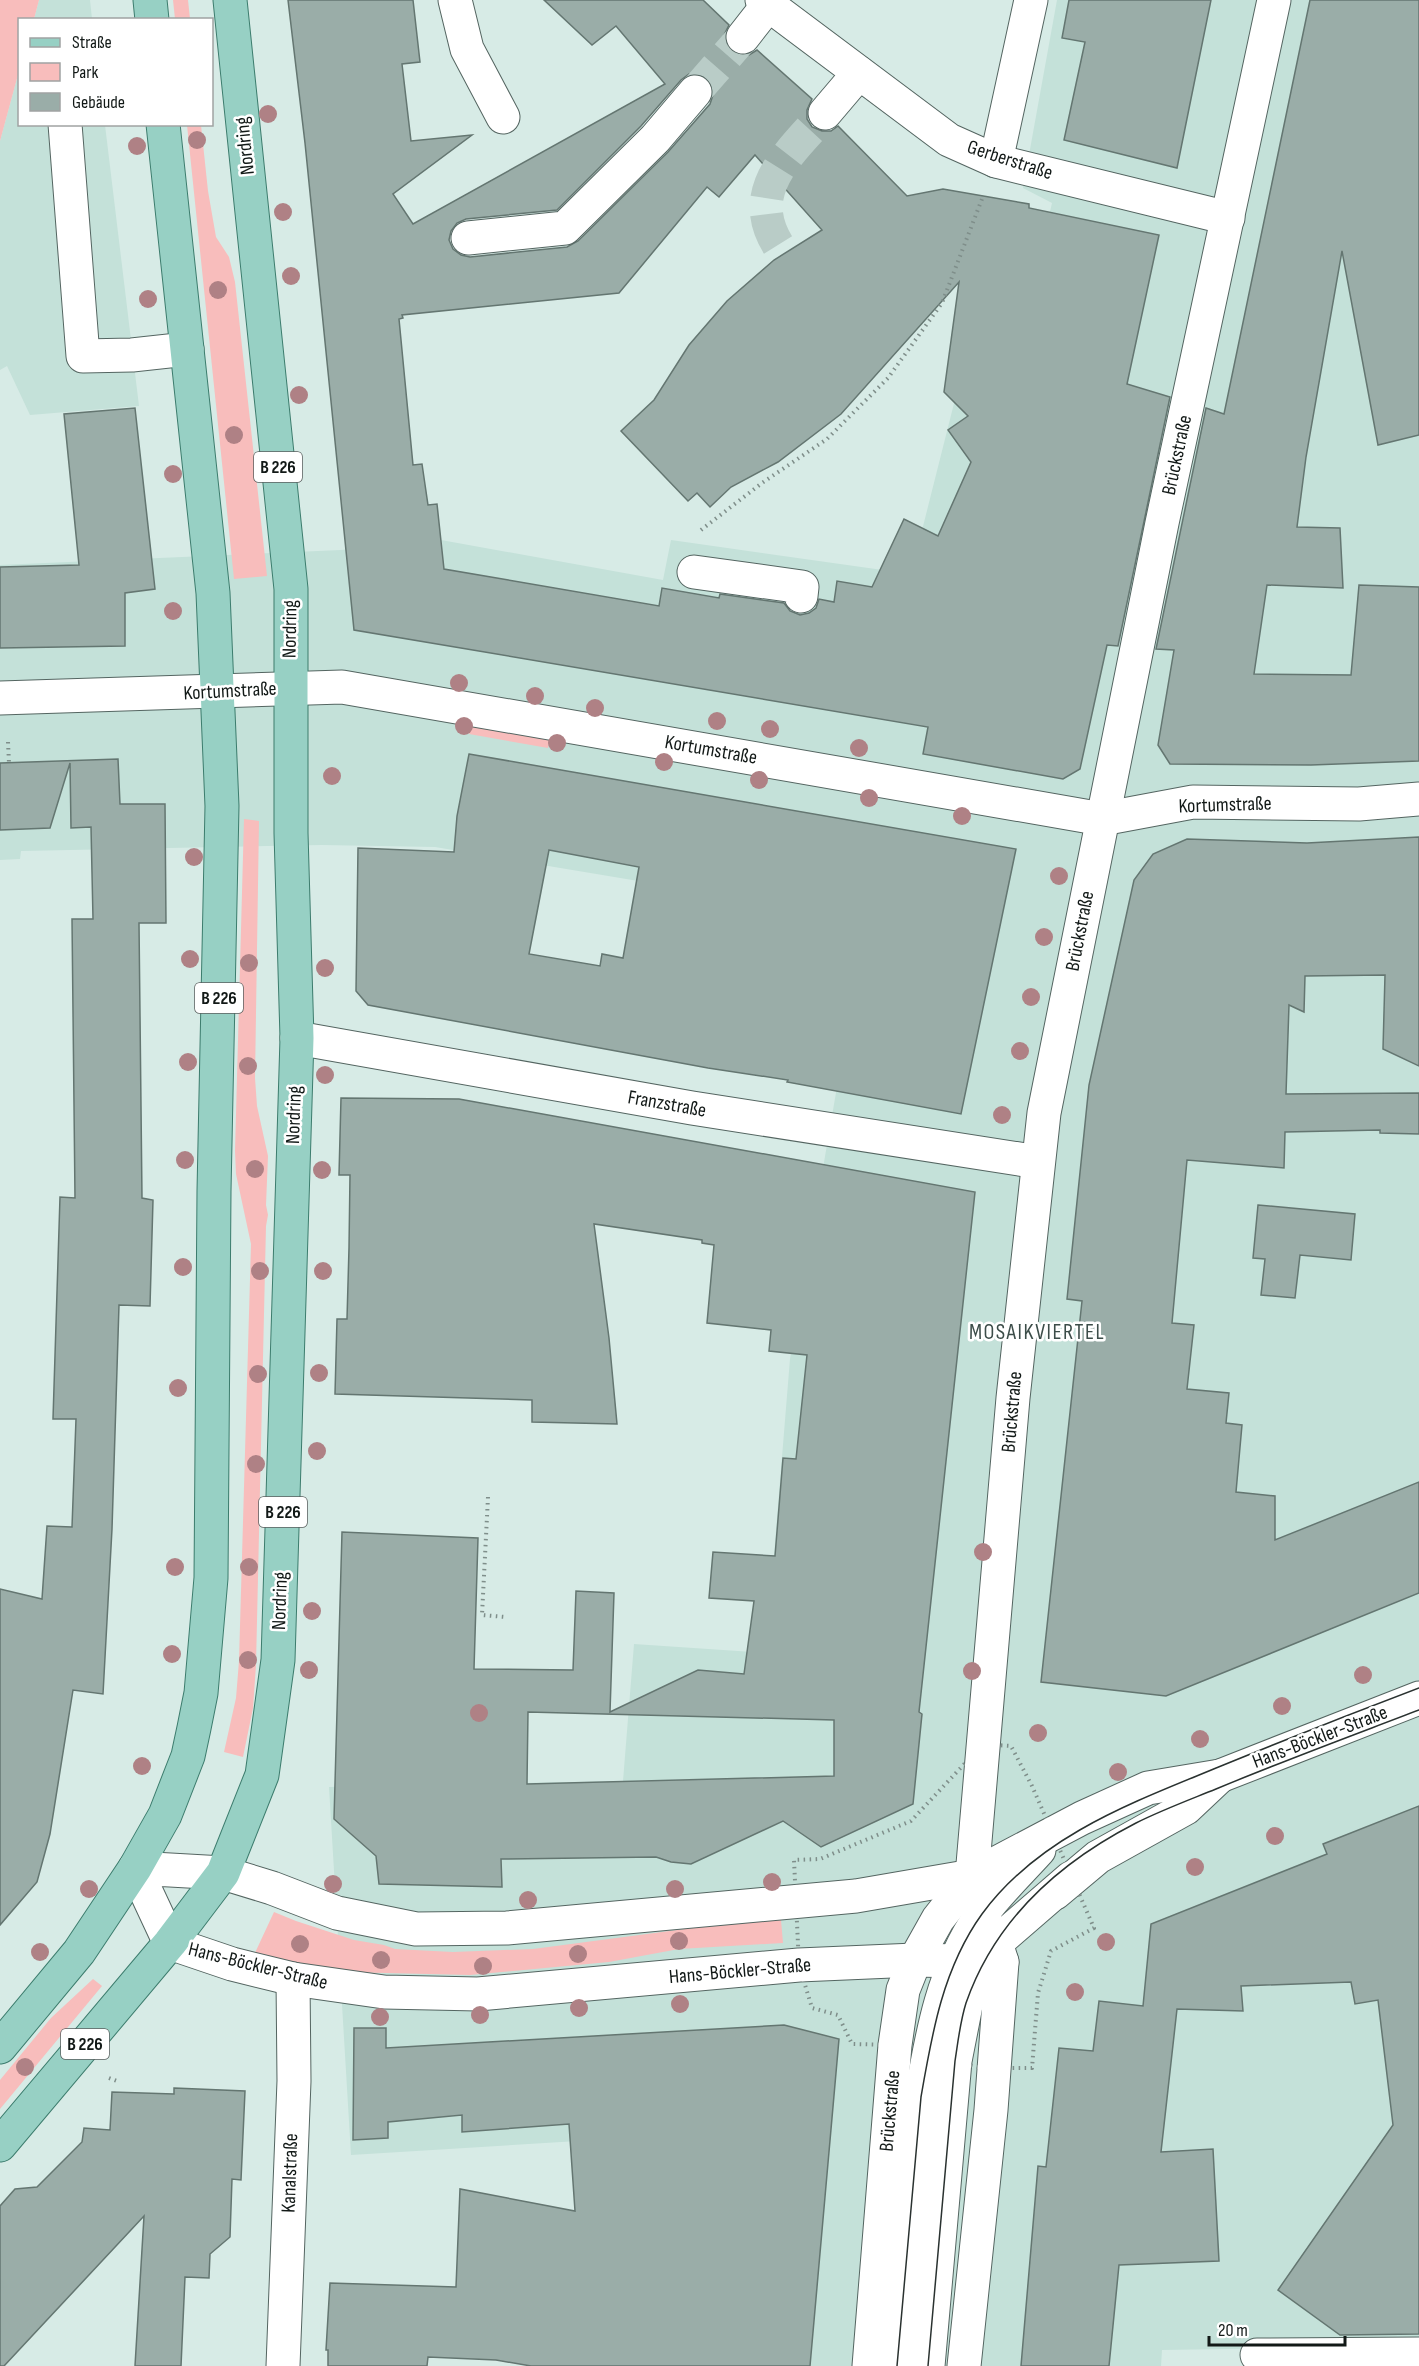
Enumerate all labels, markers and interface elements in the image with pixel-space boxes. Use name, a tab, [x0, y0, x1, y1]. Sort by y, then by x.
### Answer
legend	[18, 18, 213, 126]
text: Straße	[72, 32, 112, 53]
text: Park	[72, 62, 98, 83]
text: Gebäude	[72, 92, 125, 113]
street label: Nordring	[230, 116, 260, 176]
street label: Gerberstraße	[964, 135, 1056, 185]
street label: Brückstraße	[1157, 413, 1197, 497]
road number: B 226	[254, 452, 302, 482]
street label: Nordring	[277, 600, 303, 658]
street label: Kortumstraße	[183, 677, 277, 705]
street label: Kortumstraße	[663, 730, 759, 770]
street label: Kortumstraße	[1178, 791, 1272, 819]
street label: Brückstraße	[1060, 889, 1100, 973]
road number: B 226	[195, 983, 243, 1013]
street label: Nordring	[281, 1085, 307, 1145]
street label: Franzstraße	[626, 1085, 708, 1123]
district label: MOSAIKVIERTEL	[969, 1319, 1105, 1346]
street label: Brückstraße	[997, 1371, 1027, 1453]
road number: B 226	[259, 1497, 307, 1527]
street label: Nordring	[267, 1571, 293, 1631]
street label: Hans-Böckler-Straße	[1249, 1700, 1391, 1774]
street label: Hans-Böckler-Straße	[186, 1937, 330, 1995]
street label: Hans-Böckler-Straße	[668, 1953, 812, 1989]
road number: B 226	[61, 2029, 109, 2059]
street label: Brückstraße	[875, 2070, 905, 2152]
street label: Kanalstraße	[277, 2133, 303, 2213]
scale bar	[1209, 2309, 1346, 2347]
text: 20 m	[1218, 2320, 1248, 2341]

